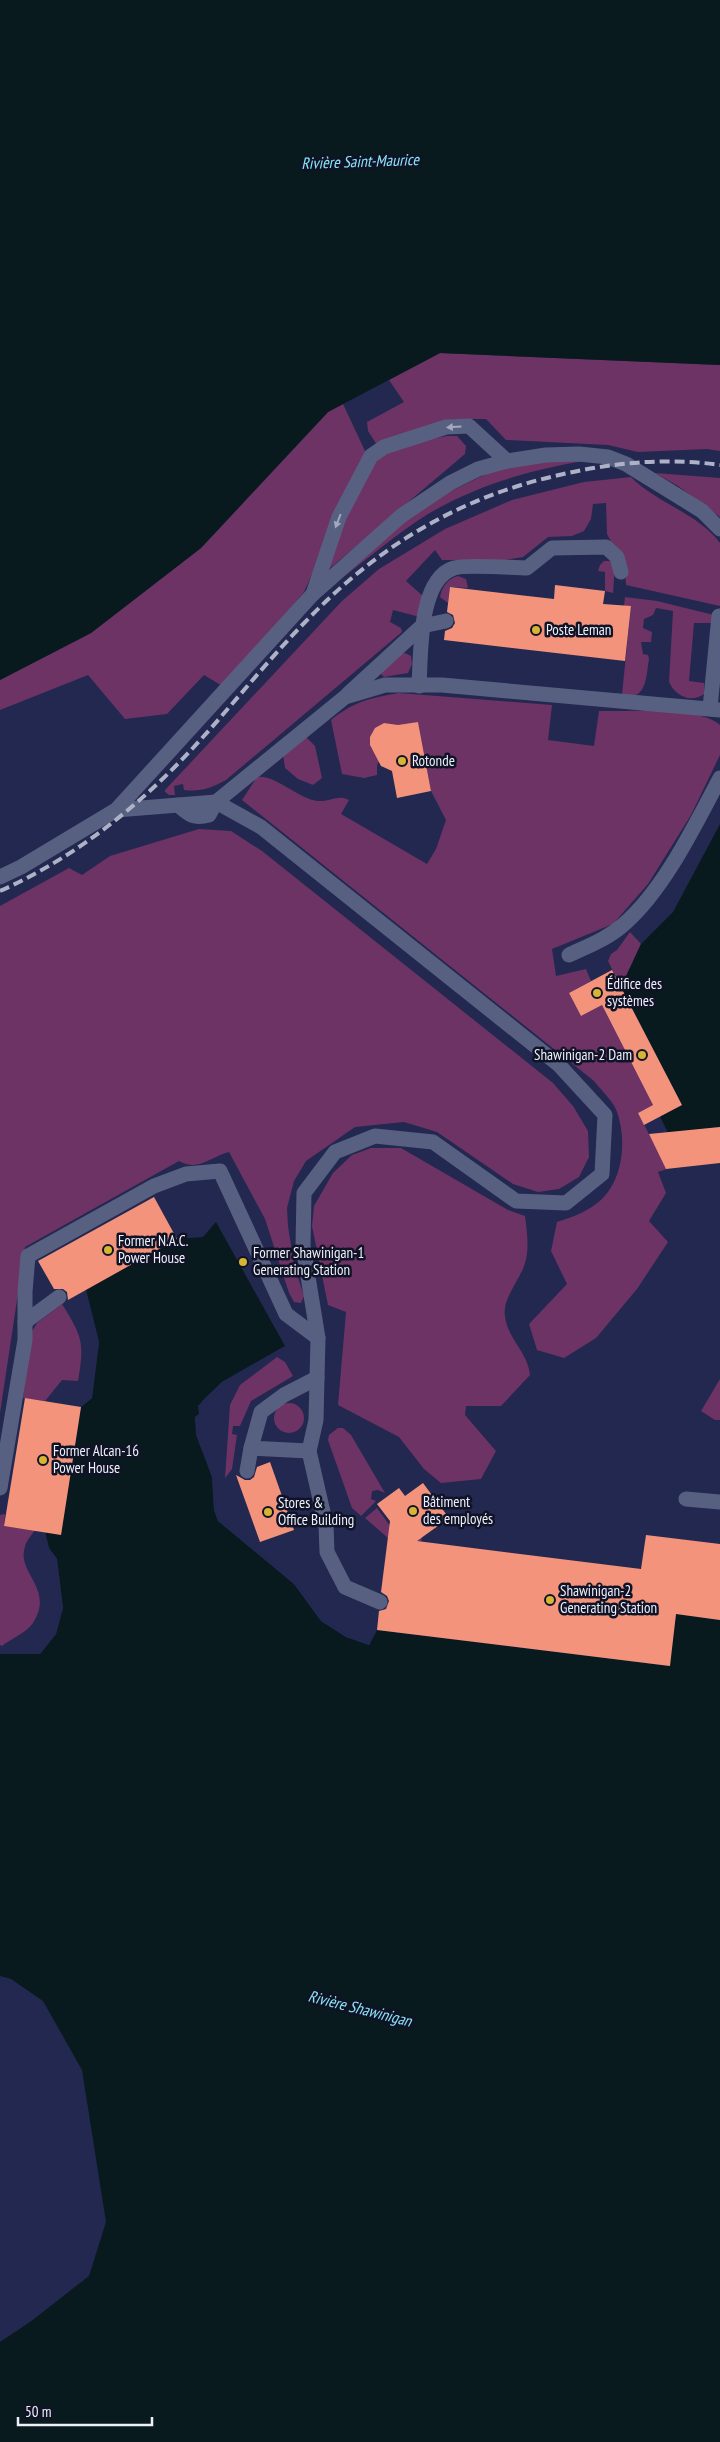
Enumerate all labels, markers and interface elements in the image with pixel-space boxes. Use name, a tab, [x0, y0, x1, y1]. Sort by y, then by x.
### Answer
water label: Rivière Saint-Maurice	[301, 149, 421, 173]
one-way arrow	[446, 423, 462, 431]
one-way arrow	[334, 514, 342, 529]
place label: Poste Leman	[546, 620, 611, 639]
marker: Poste Leman	[530, 624, 542, 636]
place label: Rotonde	[412, 751, 455, 770]
marker: Rotonde	[396, 755, 408, 767]
place label: Édifice des systèmes	[607, 974, 662, 1010]
marker: Édifice des systèmes	[591, 987, 603, 999]
place label: Shawinigan-2 Dam	[534, 1045, 632, 1064]
marker: Shawinigan-2 Dam	[636, 1049, 648, 1061]
place label: Former N.A.C. Power House	[118, 1231, 189, 1267]
place label: Former Shawinigan-1 Generating Station	[253, 1243, 364, 1279]
marker: Former N.A.C. Power House	[102, 1244, 114, 1256]
marker: Former Shawinigan-1 Generating Station	[237, 1256, 249, 1268]
place label: Former Alcan-16 Power House	[53, 1441, 139, 1477]
marker: Former Alcan-16 Power House	[37, 1454, 49, 1466]
place label: Bâtiment des employés	[423, 1492, 493, 1528]
place label: Stores & Office Building	[278, 1493, 354, 1529]
marker: Bâtiment des employés	[407, 1505, 419, 1517]
marker: Stores & Office Building	[262, 1506, 274, 1518]
place label: Shawinigan-2 Generating Station	[560, 1581, 657, 1617]
marker: Shawinigan-2 Generating Station	[544, 1594, 556, 1606]
water label: Rivière Shawinigan	[306, 1985, 415, 2031]
scale bar	[18, 2394, 151, 2426]
text: 50 m	[25, 2402, 51, 2421]

